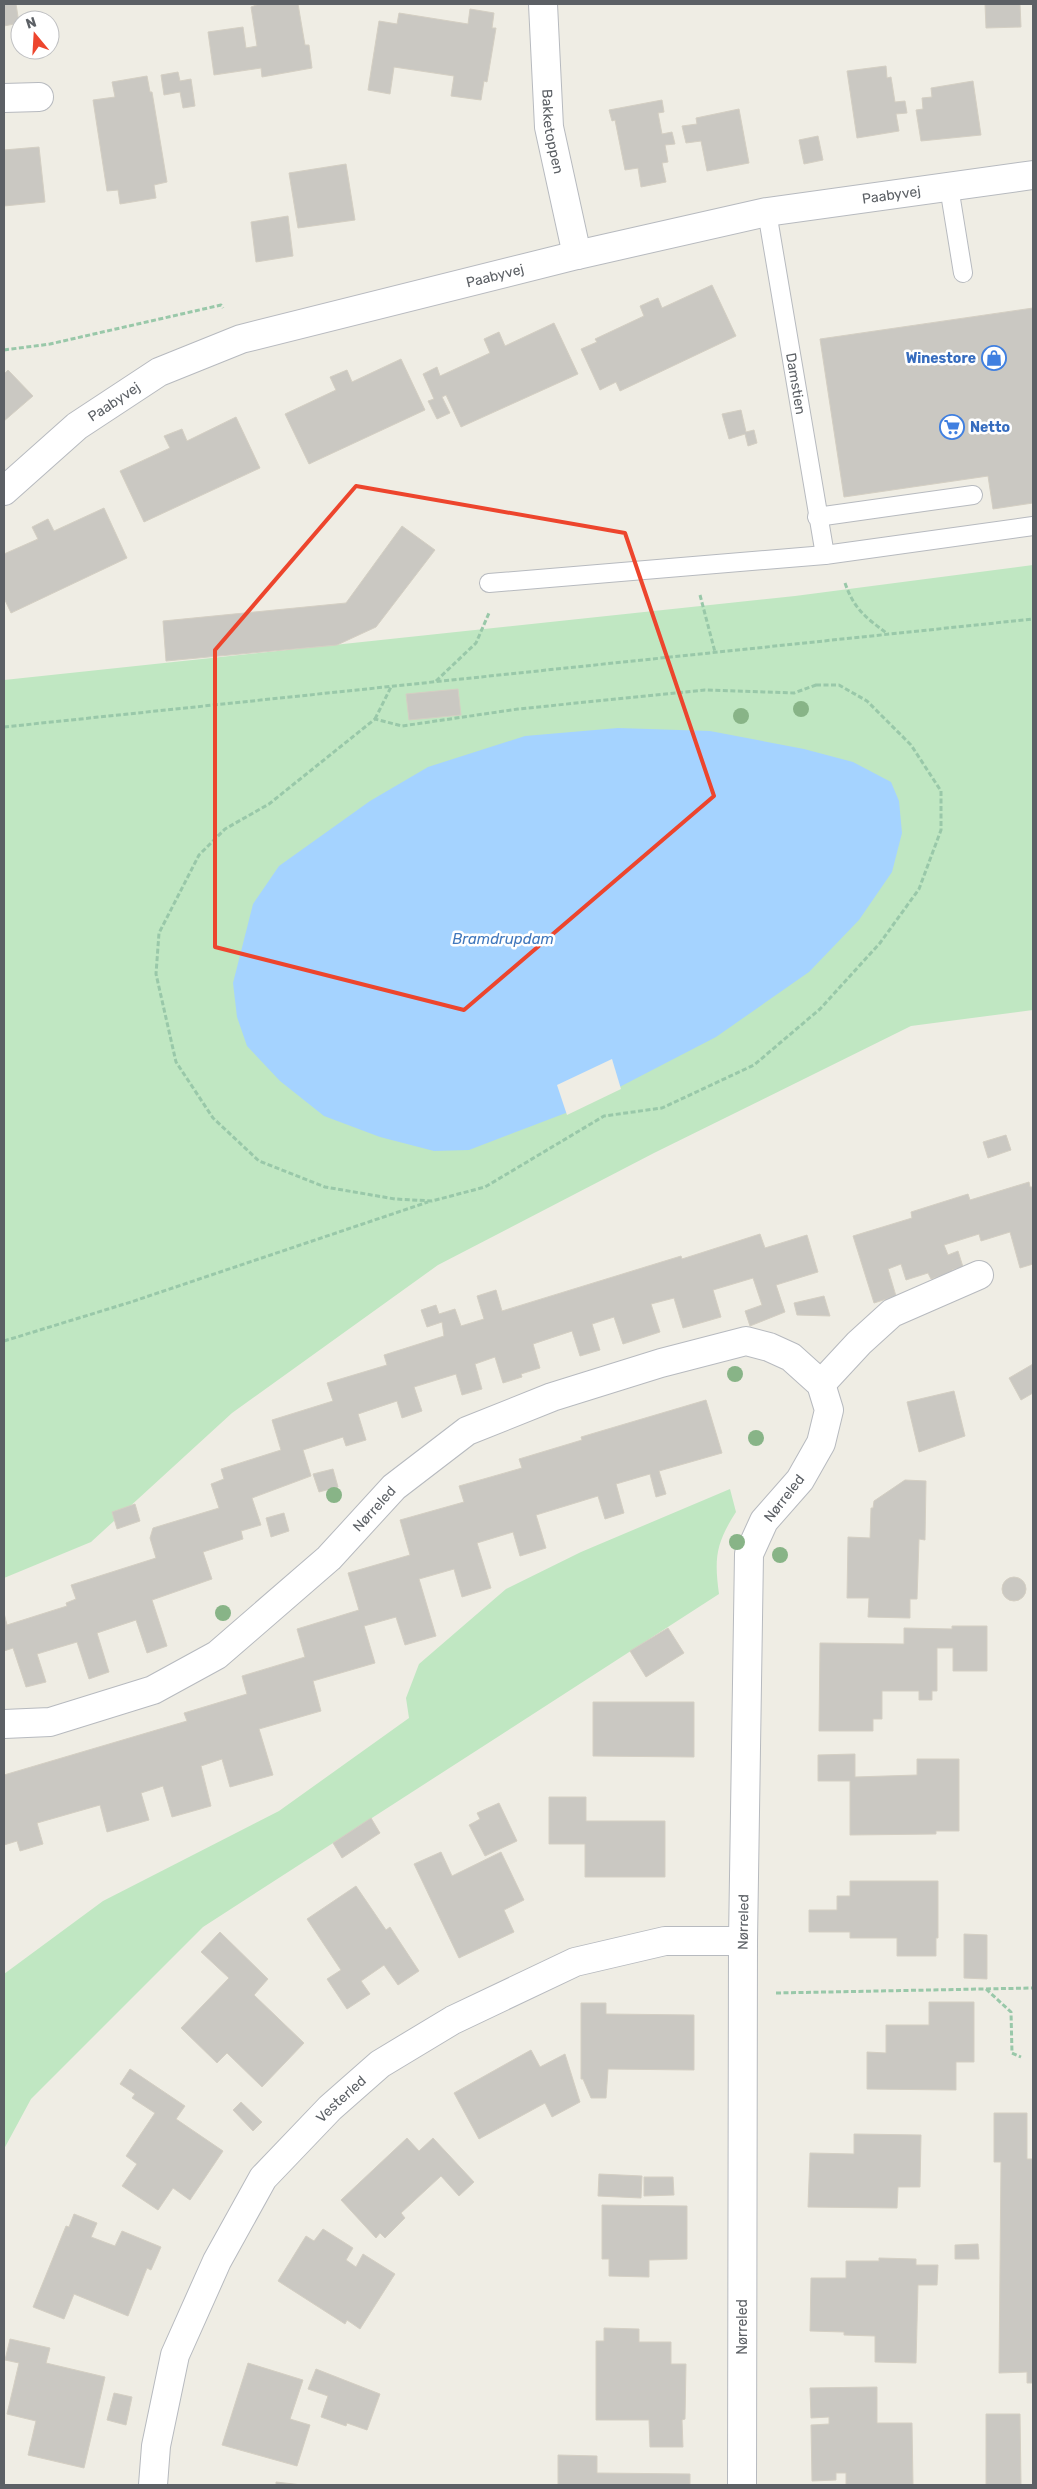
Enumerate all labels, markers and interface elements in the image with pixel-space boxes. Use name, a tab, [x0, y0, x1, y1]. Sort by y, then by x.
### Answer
north arrow	[10, 10, 60, 60]
text: N	[24, 13, 39, 33]
street label: Bakketoppen	[538, 89, 567, 175]
street label: Paabyvej	[861, 183, 922, 208]
street label: Paabyvej	[464, 261, 526, 291]
shop icon: Winestore	[981, 345, 1007, 371]
place label: Winestore	[906, 350, 976, 367]
street label: Damstien	[782, 352, 809, 416]
street label: Paabyvej	[85, 379, 144, 425]
supermarket icon: Netto	[939, 414, 965, 440]
place label: Netto	[970, 419, 1010, 436]
water label: Bramdrupdam	[452, 930, 554, 948]
street label: Nørreled	[761, 1471, 808, 1525]
street label: Nørreled	[350, 1483, 400, 1535]
street label: Nørreled	[735, 1894, 752, 1950]
street label: Vesterled	[313, 2072, 370, 2126]
street label: Nørreled	[734, 2299, 751, 2355]

